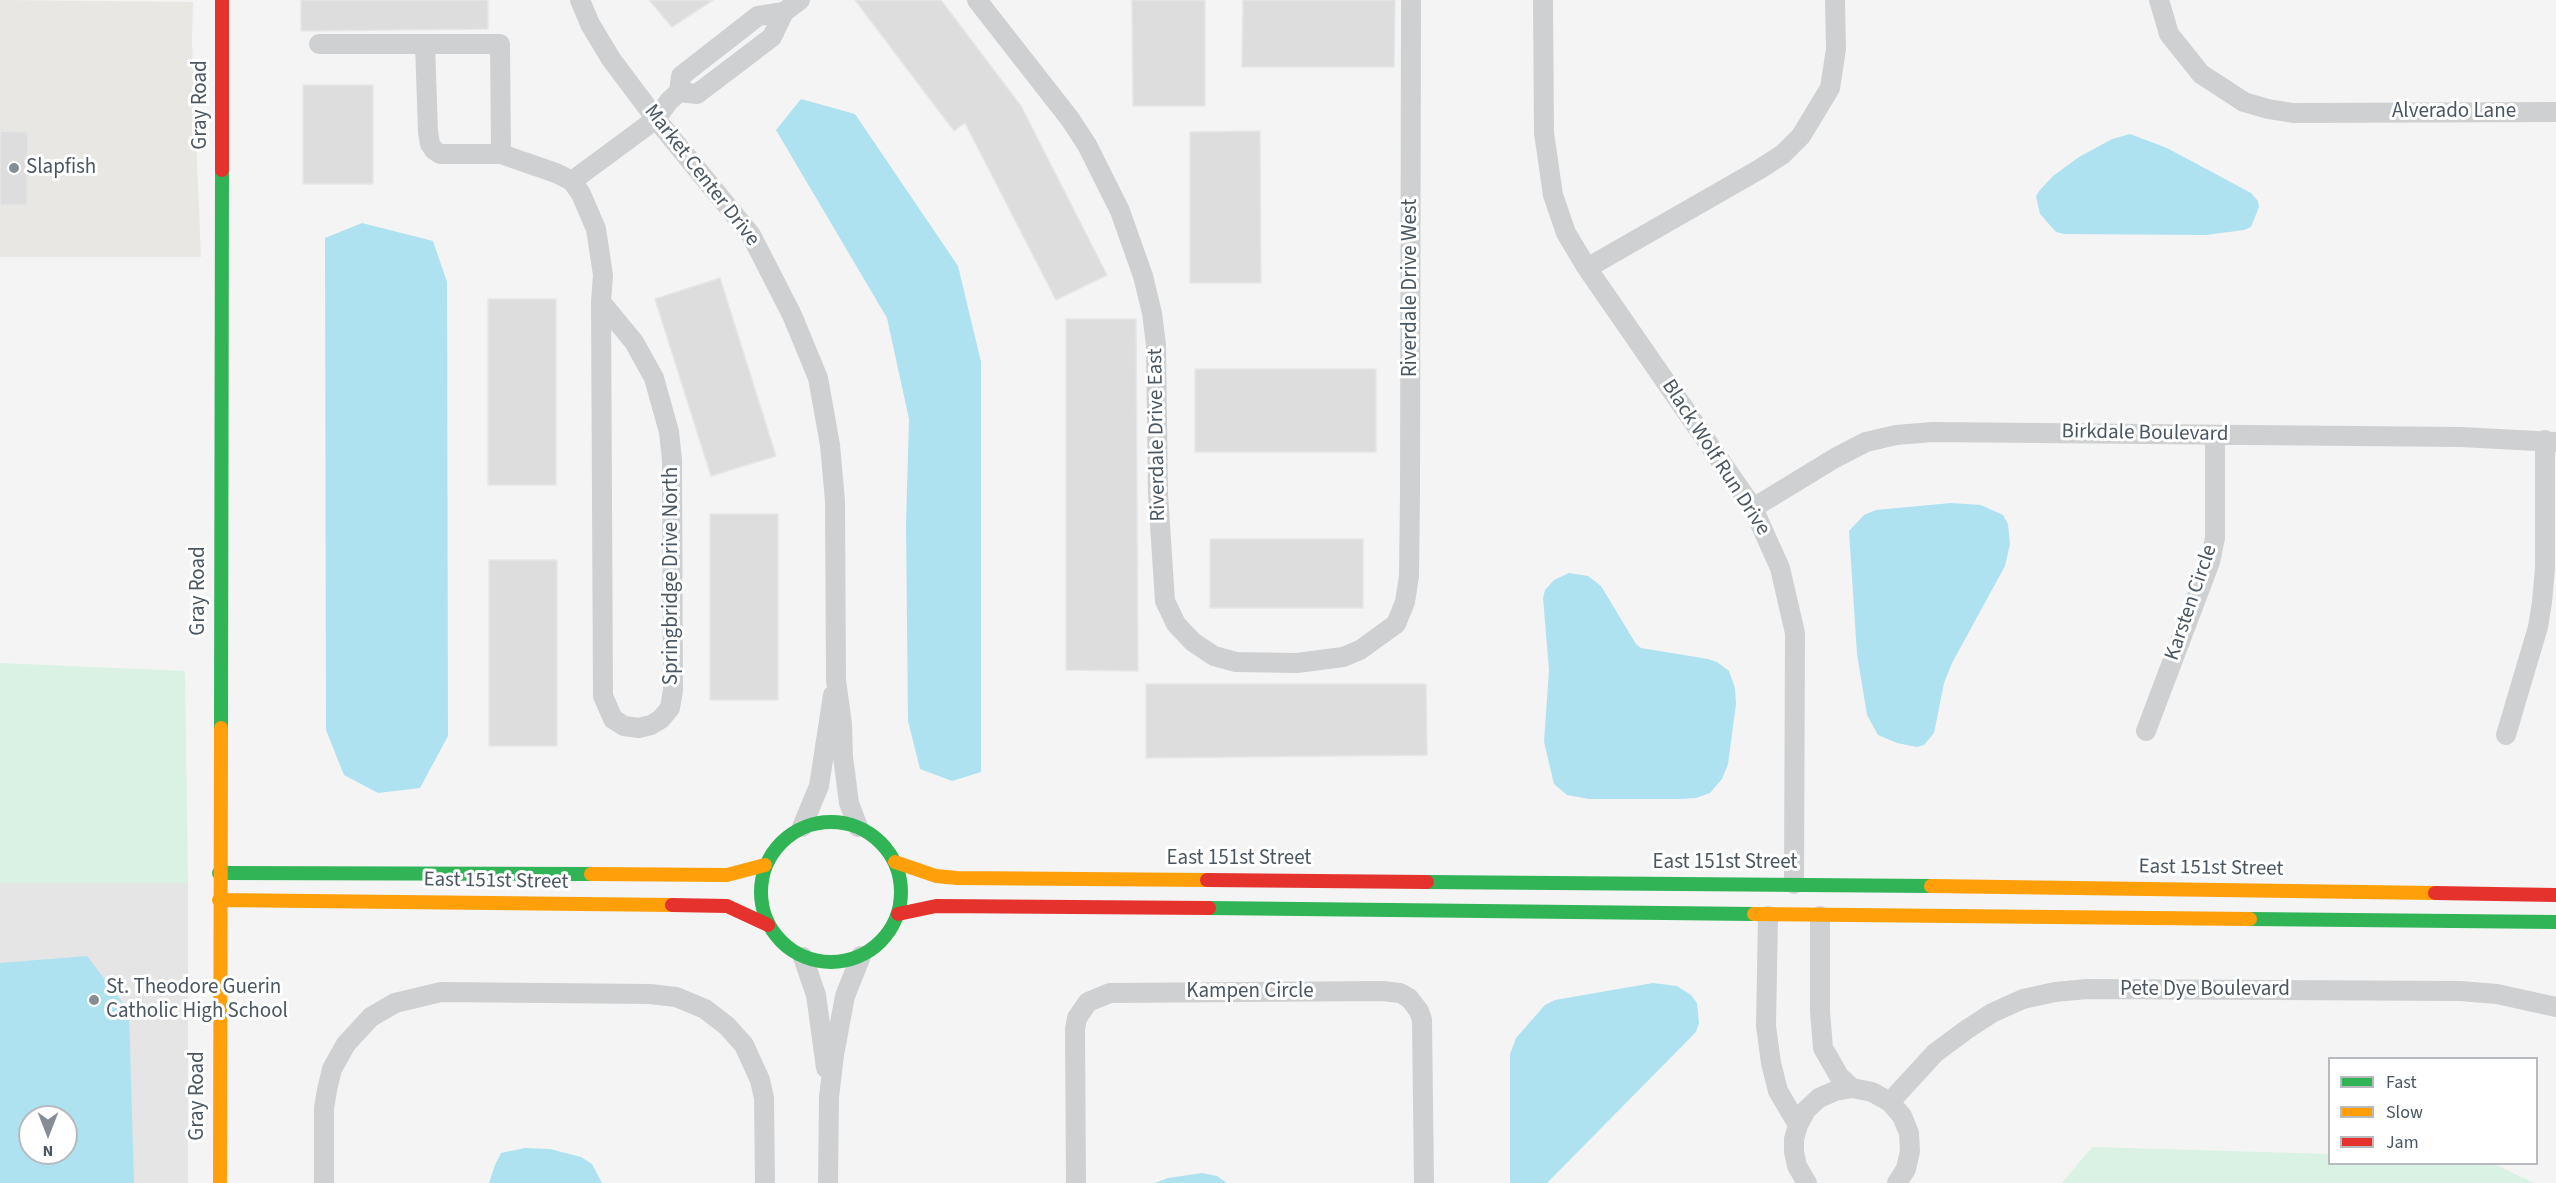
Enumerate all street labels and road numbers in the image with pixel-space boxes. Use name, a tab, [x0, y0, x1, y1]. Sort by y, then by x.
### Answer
street label: Gray Road	[188, 60, 214, 150]
street label: Alverado Lane	[2392, 99, 2516, 125]
street label: Market Center Drive	[638, 100, 764, 252]
street label: Riverdale Drive West	[1398, 199, 1424, 377]
street label: Riverdale Drive East	[1144, 348, 1172, 522]
street label: Black Wolf Run Drive	[1655, 375, 1775, 541]
street label: Birkdale Boulevard	[2061, 420, 2229, 448]
street label: Springbridge Drive North	[659, 467, 685, 685]
street label: Karsten Circle	[2160, 542, 2224, 664]
street label: Gray Road	[186, 546, 212, 636]
street label: East 151st Street	[1167, 846, 1311, 872]
street label: East 151st Street	[1653, 850, 1797, 876]
street label: East 151st Street	[2138, 855, 2284, 883]
street label: East 151st Street	[423, 868, 569, 896]
street label: Pete Dye Boulevard	[2120, 977, 2290, 1003]
street label: Kampen Circle	[1186, 979, 1314, 1005]
street label: Gray Road	[185, 1051, 211, 1141]

